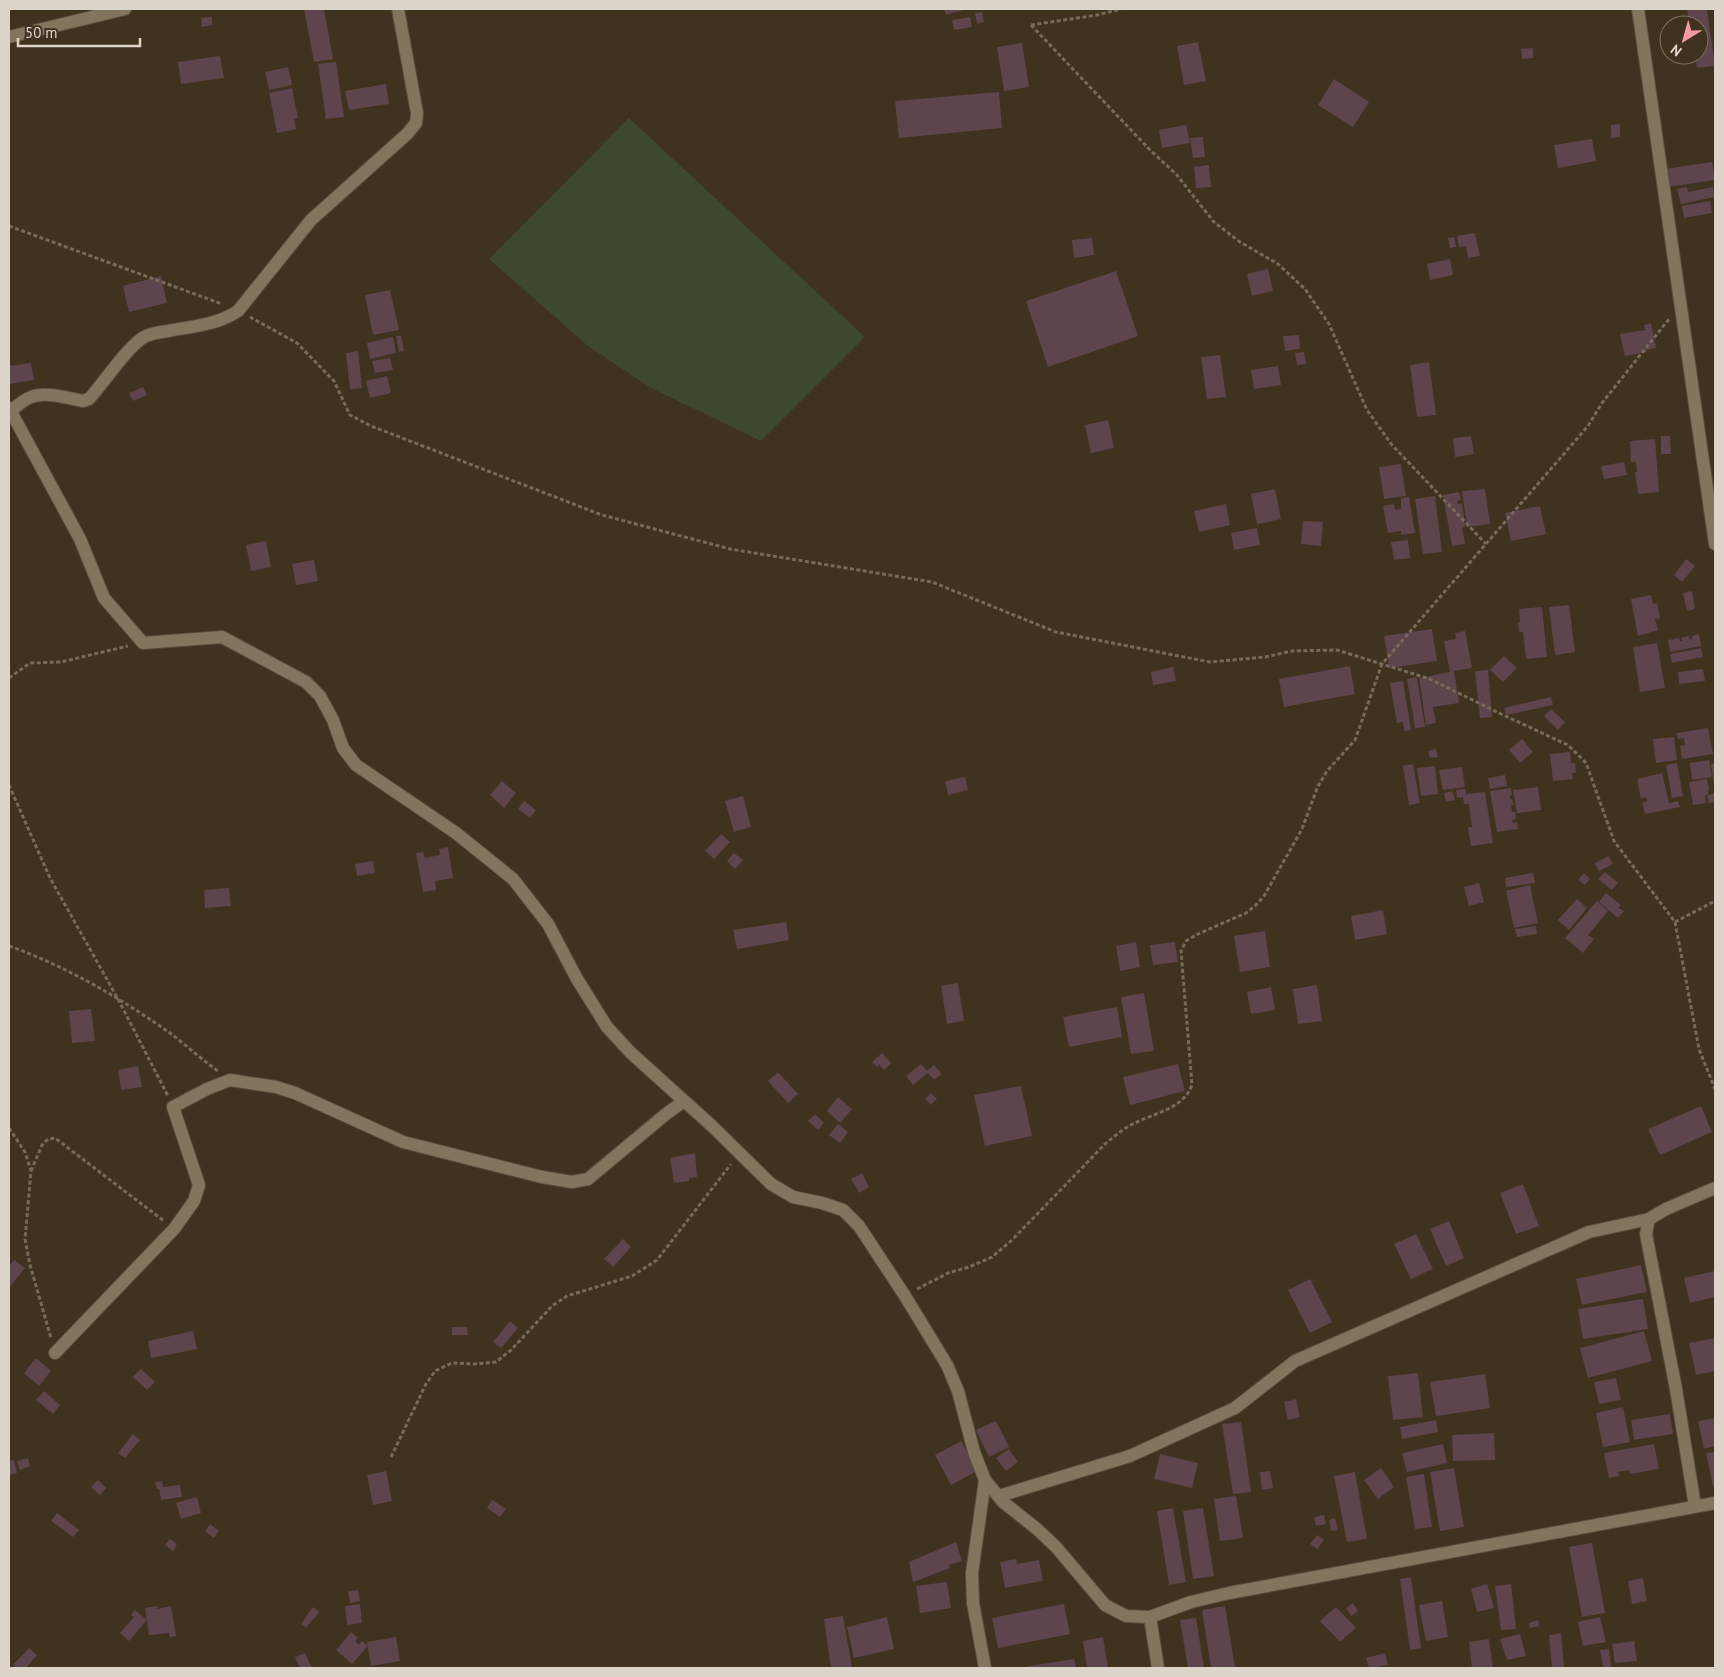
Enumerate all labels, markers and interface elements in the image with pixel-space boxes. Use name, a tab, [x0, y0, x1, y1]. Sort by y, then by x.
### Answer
scale bar	[18, 15, 140, 47]
north arrow	[1659, 15, 1709, 65]
text: 50 m	[25, 23, 58, 42]
text: N	[1667, 40, 1685, 60]

